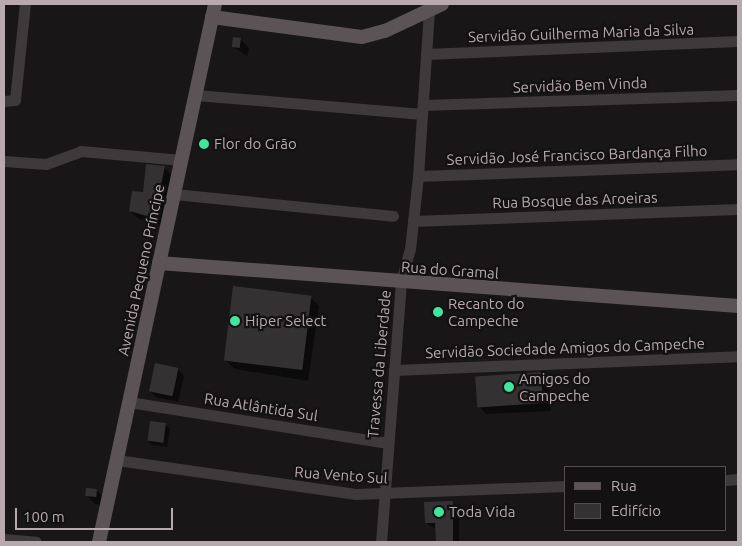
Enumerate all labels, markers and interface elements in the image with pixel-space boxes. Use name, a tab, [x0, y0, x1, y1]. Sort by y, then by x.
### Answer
street label: Servidão Guilherma Maria da Silva	[468, 20, 694, 46]
street label: Servidão Bem Vinda	[512, 74, 648, 96]
place label: Flor do Grão	[214, 135, 297, 153]
marker: Flor do Grão	[198, 138, 210, 150]
street label: Servidão José Francisco Bardança Filho	[446, 141, 708, 169]
street label: Avenida Pequeno Príncipe	[114, 182, 168, 358]
street label: Rua Bosque das Aroeiras	[492, 188, 658, 212]
street label: Rua do Gramal	[401, 258, 499, 282]
street label: Travessa da Liberdade	[364, 289, 394, 439]
place label: Recanto do Campeche	[448, 294, 524, 329]
marker: Recanto do Campeche	[432, 306, 444, 318]
place label: Hiper Select	[245, 312, 326, 330]
marker: Hiper Select	[229, 315, 241, 327]
street label: Servidão Sociedade Amigos do Campeche	[425, 334, 705, 362]
place label: Amigos do Campeche	[519, 369, 590, 404]
marker: Amigos do Campeche	[503, 381, 515, 393]
street label: Rua Atlântida Sul	[203, 389, 319, 425]
street label: Rua Vento Sul	[294, 463, 388, 487]
legend	[564, 466, 727, 531]
text: Rua	[611, 477, 637, 494]
scale bar	[18, 498, 175, 530]
text: Edifício	[611, 502, 661, 519]
place label: Toda Vida	[449, 503, 515, 521]
marker: Toda Vida	[433, 506, 445, 518]
text: 100 m	[23, 508, 65, 525]

